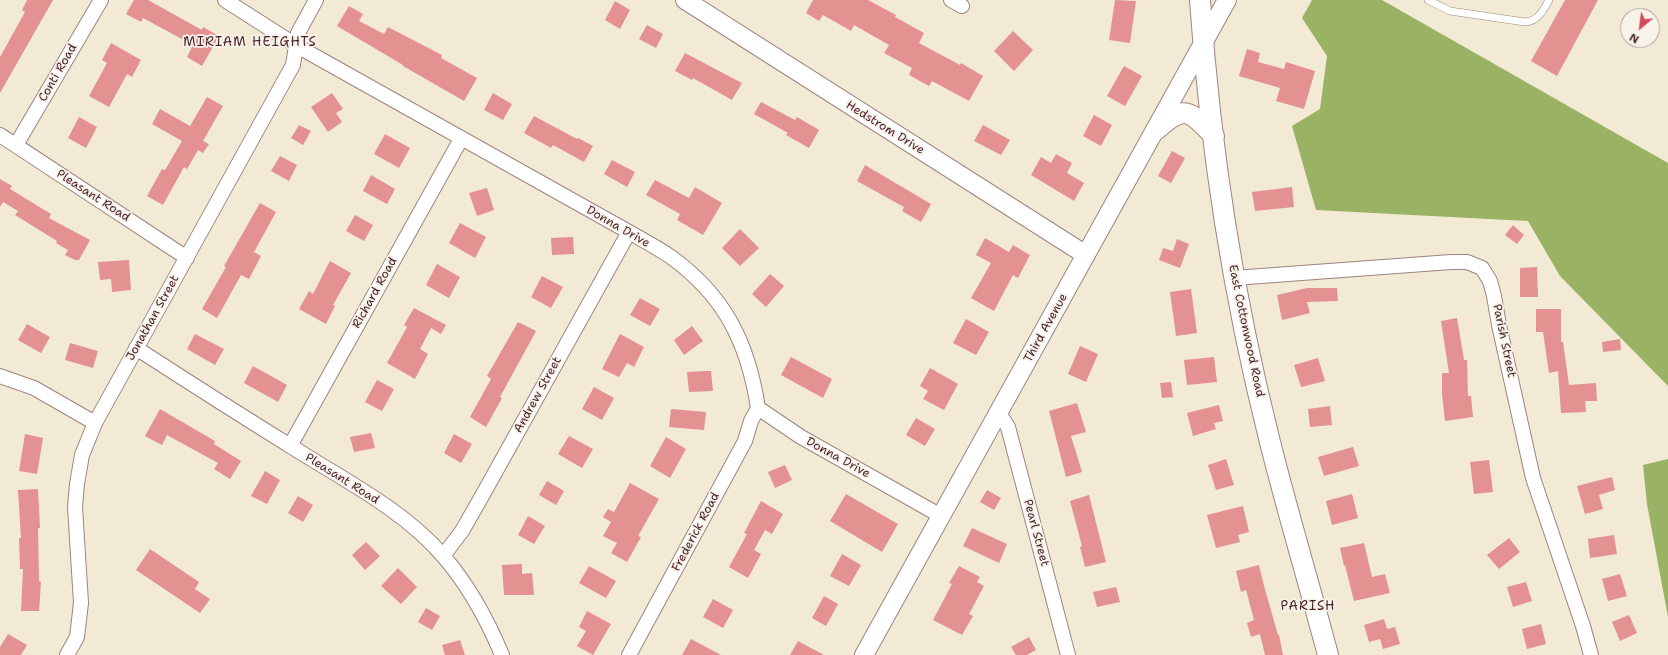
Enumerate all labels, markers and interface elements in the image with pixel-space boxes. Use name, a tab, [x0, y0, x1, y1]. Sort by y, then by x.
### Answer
north arrow	[1620, 8, 1660, 48]
text: N	[1627, 29, 1642, 47]
district label: MIRIAM HEIGHTS	[183, 35, 317, 51]
street label: Conti Road	[36, 42, 80, 104]
street label: Hedstrom Drive	[843, 98, 927, 158]
street label: Pleasant Road	[54, 167, 132, 225]
street label: Donna Drive	[584, 203, 652, 251]
street label: Richard Road	[350, 255, 400, 331]
street label: East Cottonwood Road	[1225, 263, 1267, 399]
street label: Jonathan Street	[124, 273, 182, 363]
street label: Third Avenue	[1021, 291, 1071, 365]
street label: Parish Street	[1489, 303, 1519, 379]
street label: Andrew Street	[511, 354, 565, 436]
street label: Donna Drive	[804, 435, 872, 481]
street label: Pleasant Road	[302, 450, 382, 508]
street label: Frederick Road	[669, 490, 723, 574]
street label: Pearl Street	[1020, 498, 1052, 568]
district label: PARISH	[1280, 599, 1336, 615]

